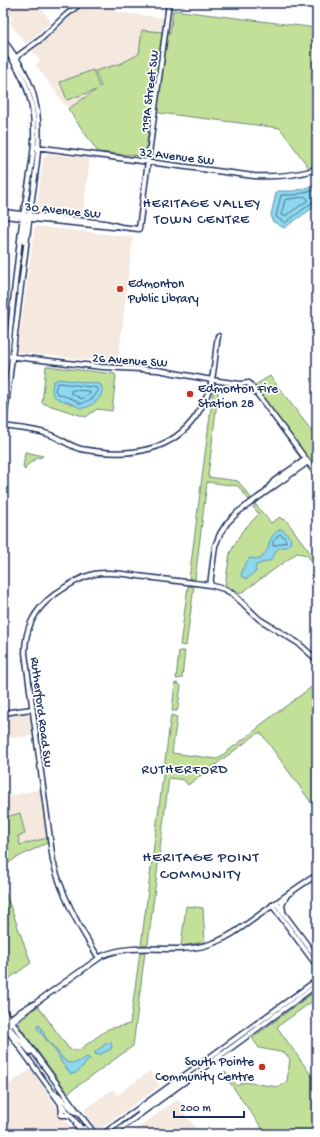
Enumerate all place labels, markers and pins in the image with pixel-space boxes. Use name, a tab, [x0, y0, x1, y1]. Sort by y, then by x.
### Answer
place label: Edmonton Public Library	[127, 277, 199, 307]
marker: Edmonton Public Library	[115, 284, 125, 294]
place label: Edmonton Fire Station 28	[198, 382, 278, 412]
marker: Edmonton Fire Station 28	[185, 389, 195, 399]
place label: South Pointe Community Centre	[155, 1055, 254, 1085]
marker: South Pointe Community Centre	[257, 1062, 267, 1072]

